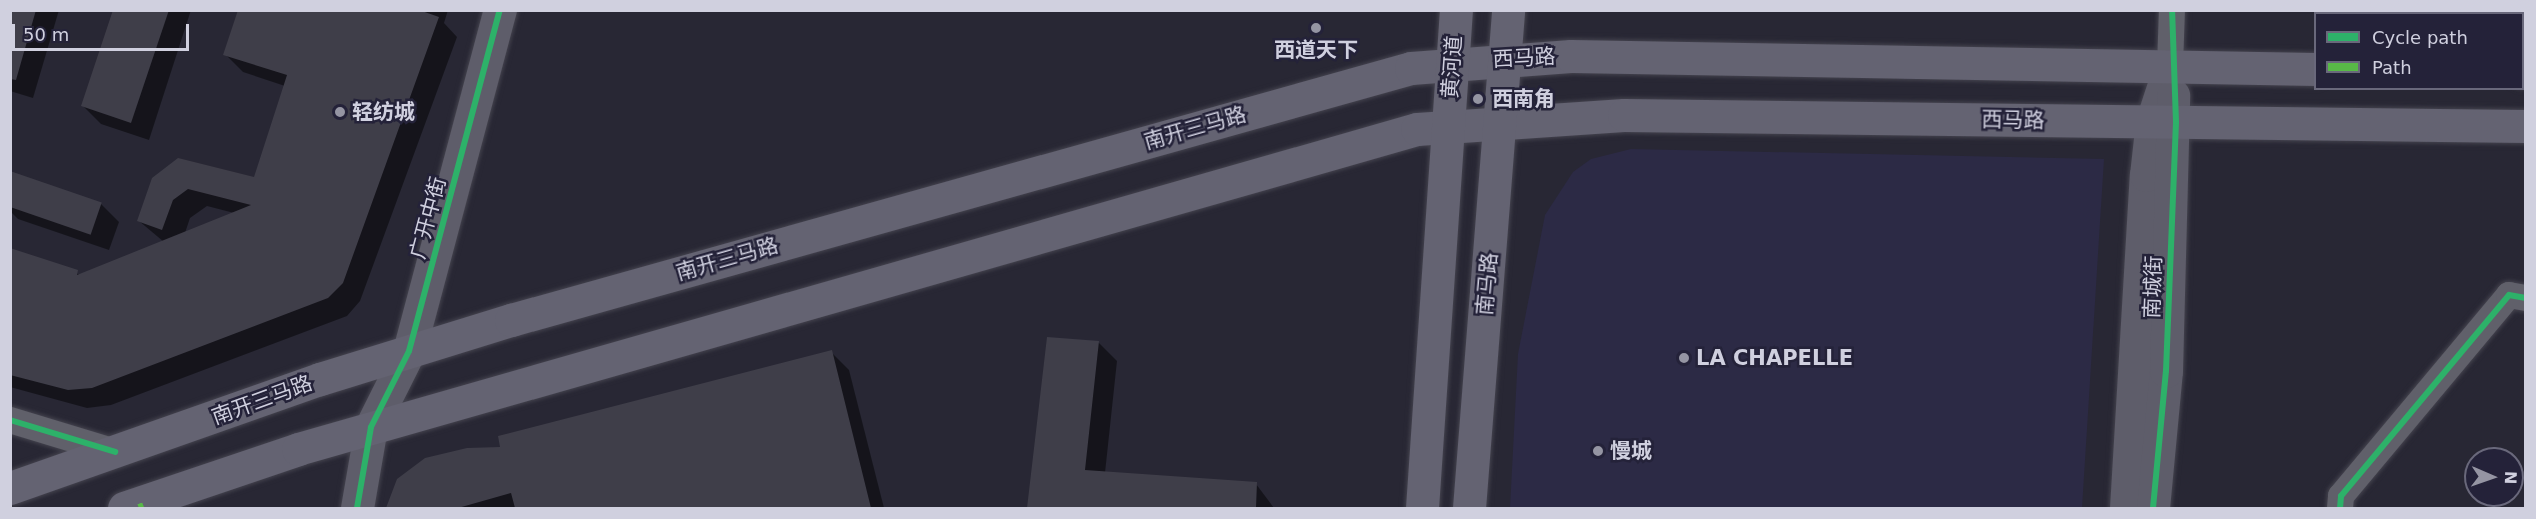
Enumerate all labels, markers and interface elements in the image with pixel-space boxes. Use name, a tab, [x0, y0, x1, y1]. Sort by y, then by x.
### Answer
scale bar	[15, 12, 192, 50]
legend	[2314, 12, 2524, 90]
marker: 西道天下	[1309, 21, 1323, 35]
text: 50 m	[23, 24, 69, 45]
text: Cycle path	[2372, 27, 2468, 48]
street label: 黄河道	[1437, 35, 1467, 99]
place label: 西道天下	[1274, 37, 1358, 63]
street label: 西马路	[1492, 44, 1556, 72]
text: Path	[2372, 57, 2412, 78]
place label: 西南角	[1492, 86, 1555, 112]
marker: 西南角	[1469, 90, 1487, 108]
place label: 轻纺城	[352, 99, 415, 125]
street label: 南开三马路	[1141, 101, 1249, 155]
marker: 轻纺城	[333, 105, 347, 119]
street label: 西马路	[1981, 107, 2045, 133]
street label: 广开中街	[405, 174, 451, 262]
street label: 南开三马路	[673, 232, 781, 286]
street label: 南马路	[1472, 252, 1502, 316]
street label: 南城街	[2139, 255, 2167, 319]
place label: LA CHAPELLE	[1696, 345, 1853, 371]
marker: LA CHAPELLE	[1677, 351, 1691, 365]
street label: 南开三马路	[208, 370, 316, 430]
place label: 慢城	[1610, 438, 1652, 464]
marker: 慢城	[1591, 444, 1605, 458]
north arrow	[2464, 447, 2524, 507]
text: N	[2501, 471, 2520, 485]

